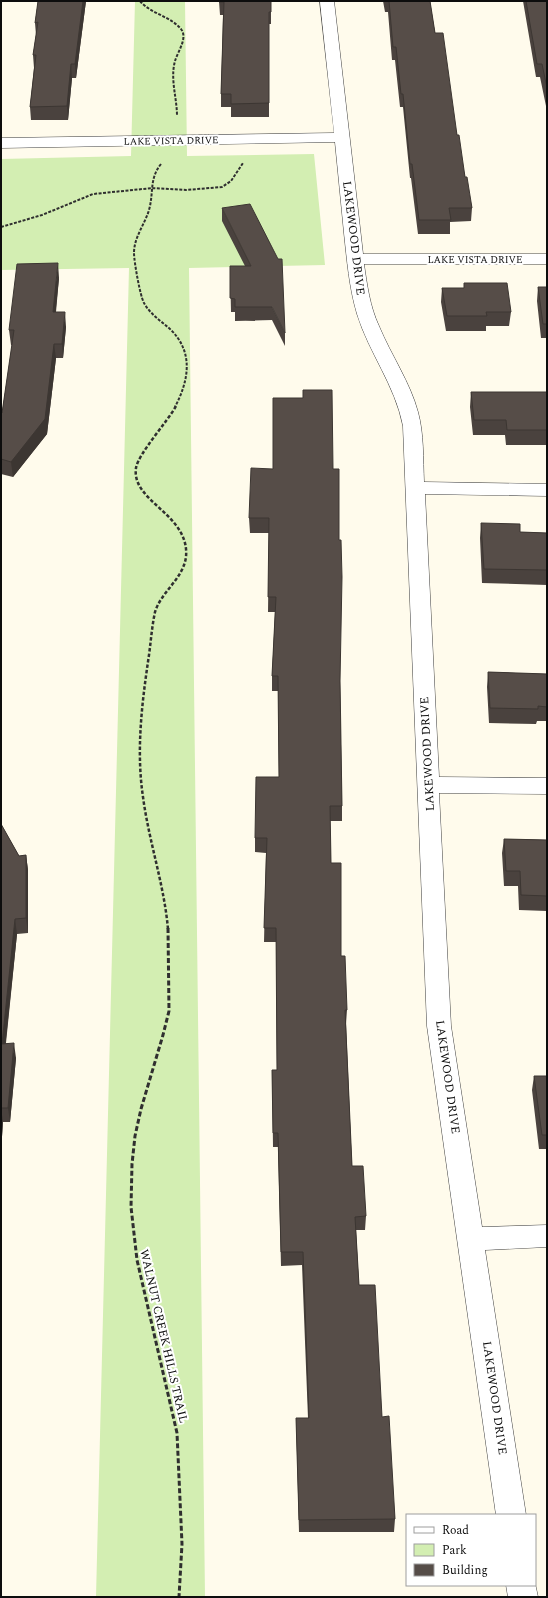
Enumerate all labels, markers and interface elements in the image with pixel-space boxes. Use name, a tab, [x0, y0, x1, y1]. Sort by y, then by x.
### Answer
street label: LAKE VISTA DRIVE	[123, 132, 219, 150]
street label: LAKEWOOD DRIVE	[337, 180, 370, 296]
street label: LAKE VISTA DRIVE	[427, 252, 523, 268]
street label: LAKEWOOD DRIVE	[415, 696, 440, 812]
street label: LAKEWOOD DRIVE	[430, 1019, 465, 1135]
street label: WALNUT CREEK HILLS TRAIL	[134, 1247, 193, 1425]
street label: LAKEWOOD DRIVE	[477, 1340, 512, 1456]
legend	[406, 1514, 536, 1586]
text: Road	[442, 1521, 469, 1540]
text: Park	[442, 1541, 467, 1560]
text: Building	[442, 1561, 488, 1580]

